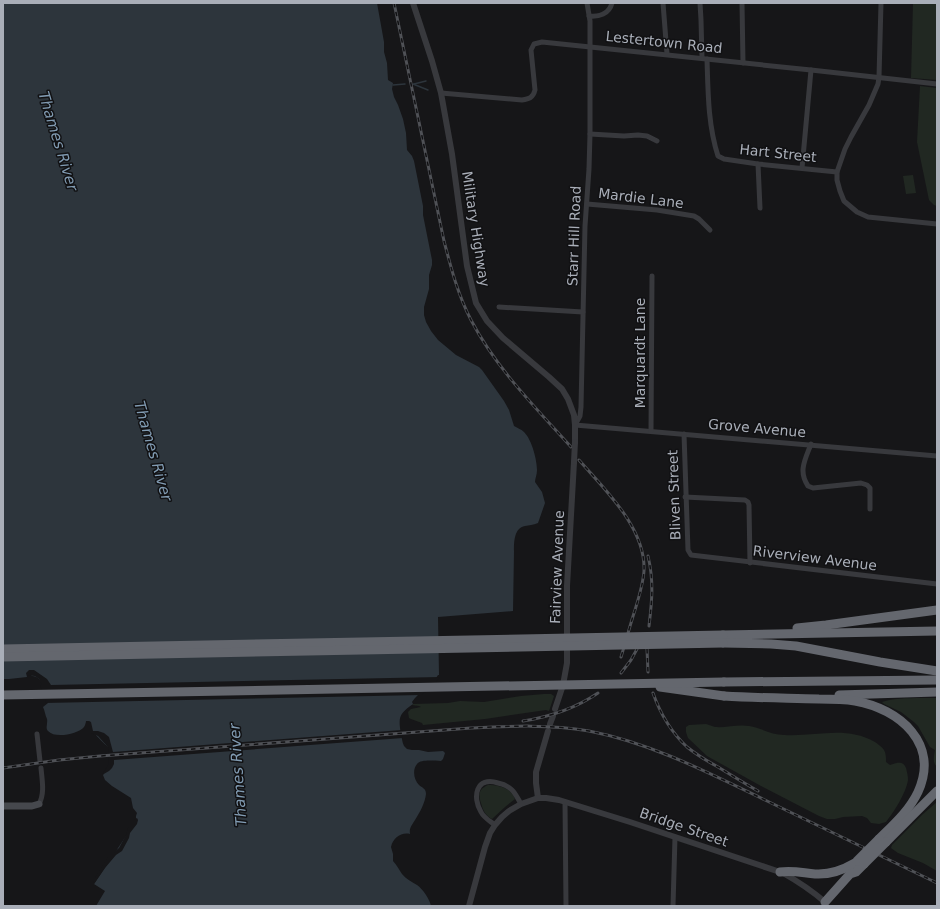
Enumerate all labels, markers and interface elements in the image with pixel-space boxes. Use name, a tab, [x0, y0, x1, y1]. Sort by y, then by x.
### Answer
street label: Lestertown Road	[605, 28, 723, 56]
water label: Thames River	[34, 89, 82, 194]
street label: Hart Street	[739, 141, 818, 165]
street label: Military Highway	[459, 170, 493, 288]
street label: Mardie Lane	[597, 185, 685, 211]
street label: Starr Hill Road	[564, 186, 584, 286]
street label: Marquardt Lane	[632, 298, 648, 408]
water label: Thames River	[130, 399, 176, 504]
street label: Grove Avenue	[707, 416, 807, 440]
street label: Bliven Street	[664, 449, 684, 540]
street label: Fairview Avenue	[547, 510, 567, 624]
street label: Riverview Avenue	[752, 542, 878, 574]
water label: Thames River	[225, 722, 251, 827]
street label: Bridge Street	[638, 804, 731, 850]

